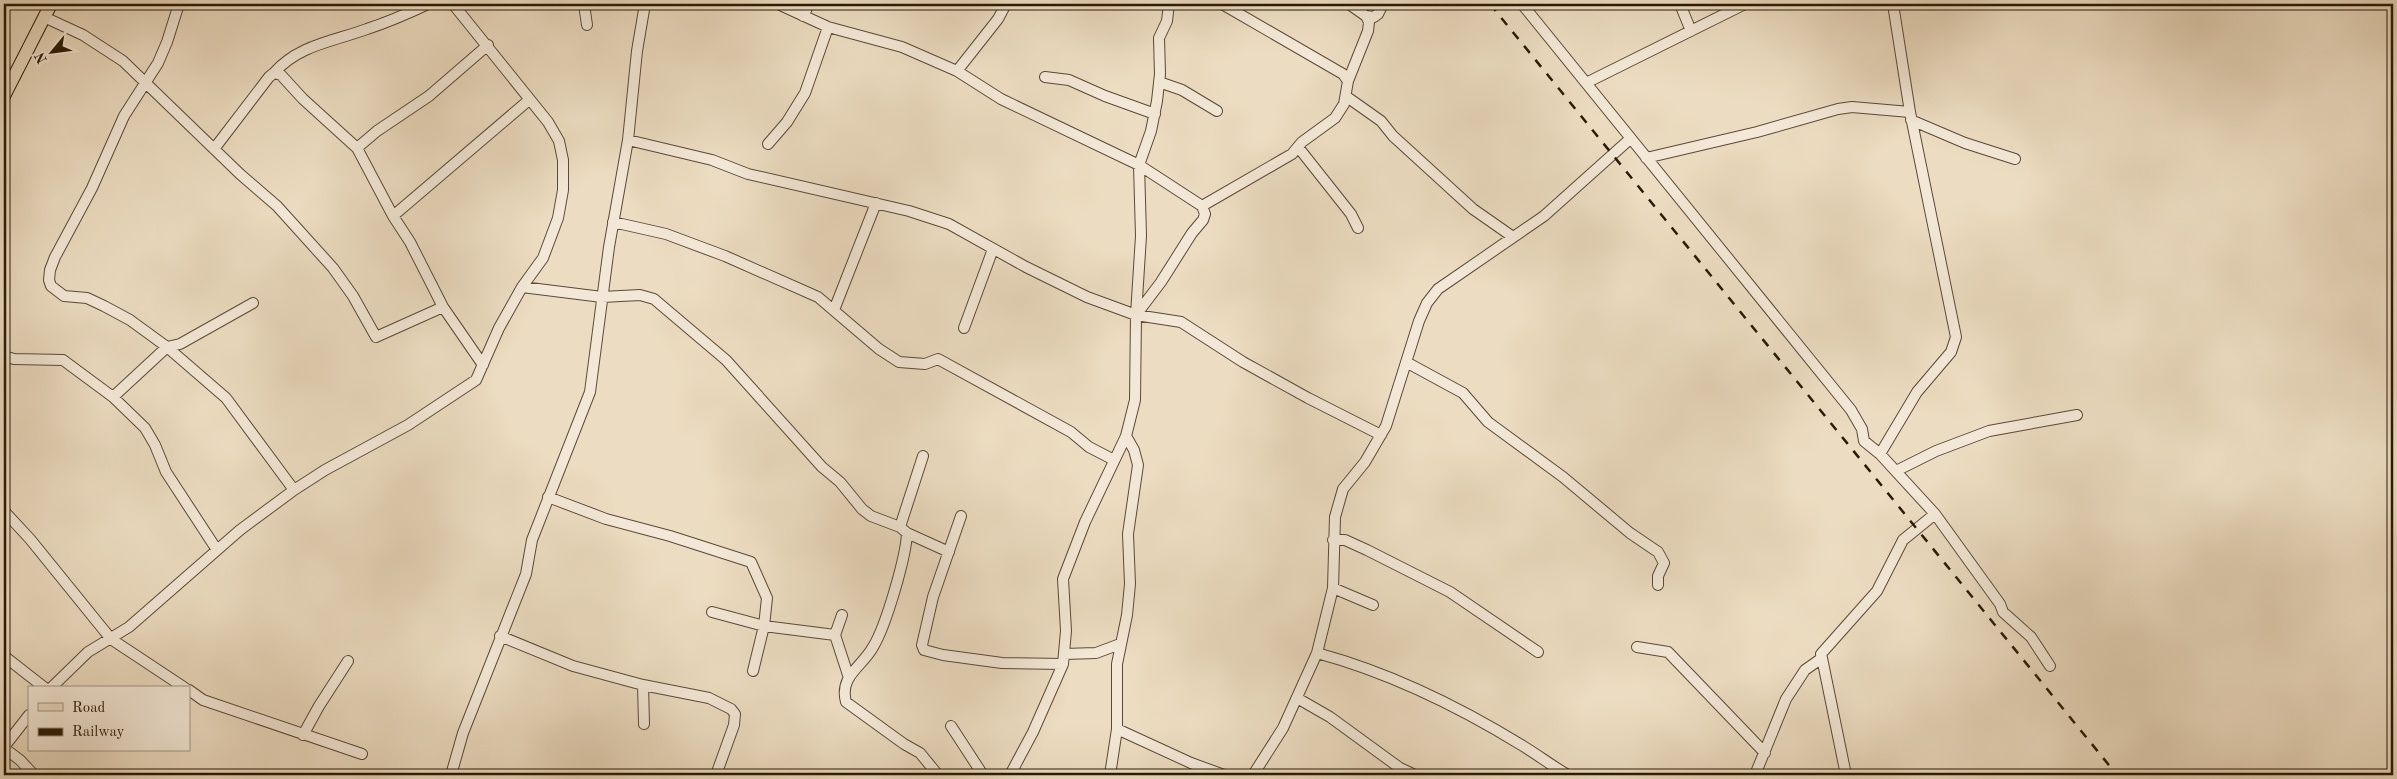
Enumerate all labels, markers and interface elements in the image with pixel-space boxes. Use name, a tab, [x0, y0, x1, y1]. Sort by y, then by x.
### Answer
north arrow	[28, 28, 78, 78]
text: N	[33, 49, 50, 66]
legend	[28, 686, 190, 752]
text: Road	[72, 701, 106, 716]
text: Railway	[72, 725, 125, 740]

